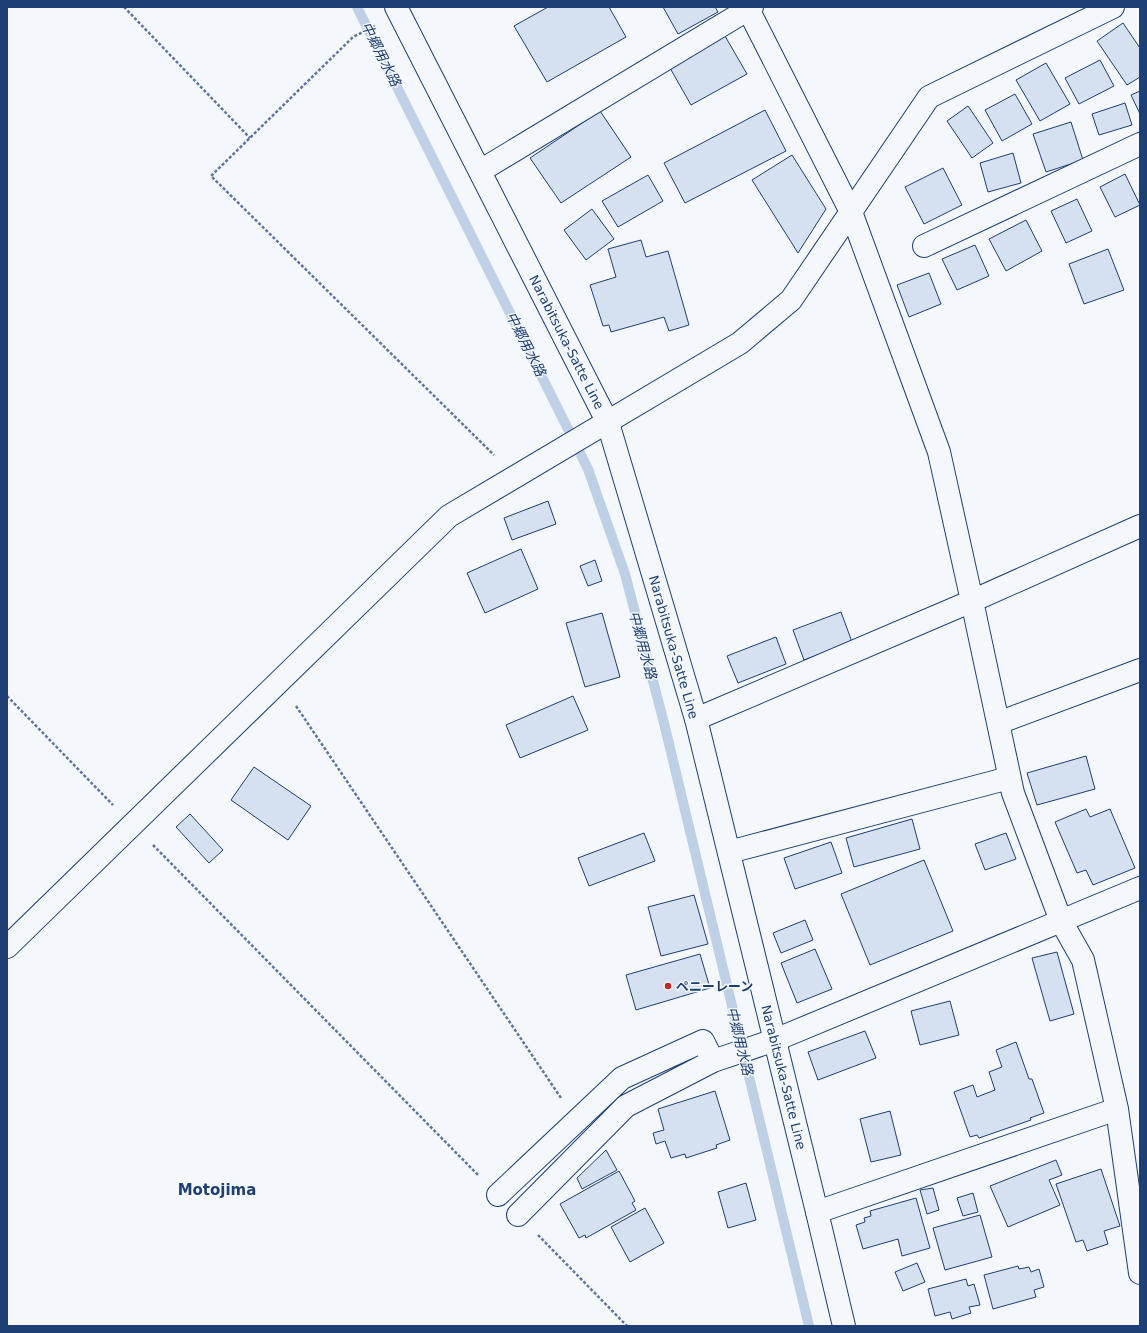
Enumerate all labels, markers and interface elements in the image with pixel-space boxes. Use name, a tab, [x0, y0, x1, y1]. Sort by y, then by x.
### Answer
water label: 中郷用水路	[358, 19, 404, 90]
street label: Narabitsuka-Satte Line	[526, 273, 607, 412]
water label: 中郷用水路	[503, 309, 549, 380]
street label: Narabitsuka-Satte Line	[646, 574, 701, 721]
water label: 中郷用水路	[626, 609, 660, 682]
place label: ペニーレーン	[676, 979, 753, 994]
marker: ペニーレーン	[663, 981, 673, 991]
street label: Narabitsuka-Satte Line	[758, 1003, 809, 1151]
water label: 中郷用水路	[724, 1005, 756, 1078]
district label: Motojima	[178, 1181, 256, 1199]

